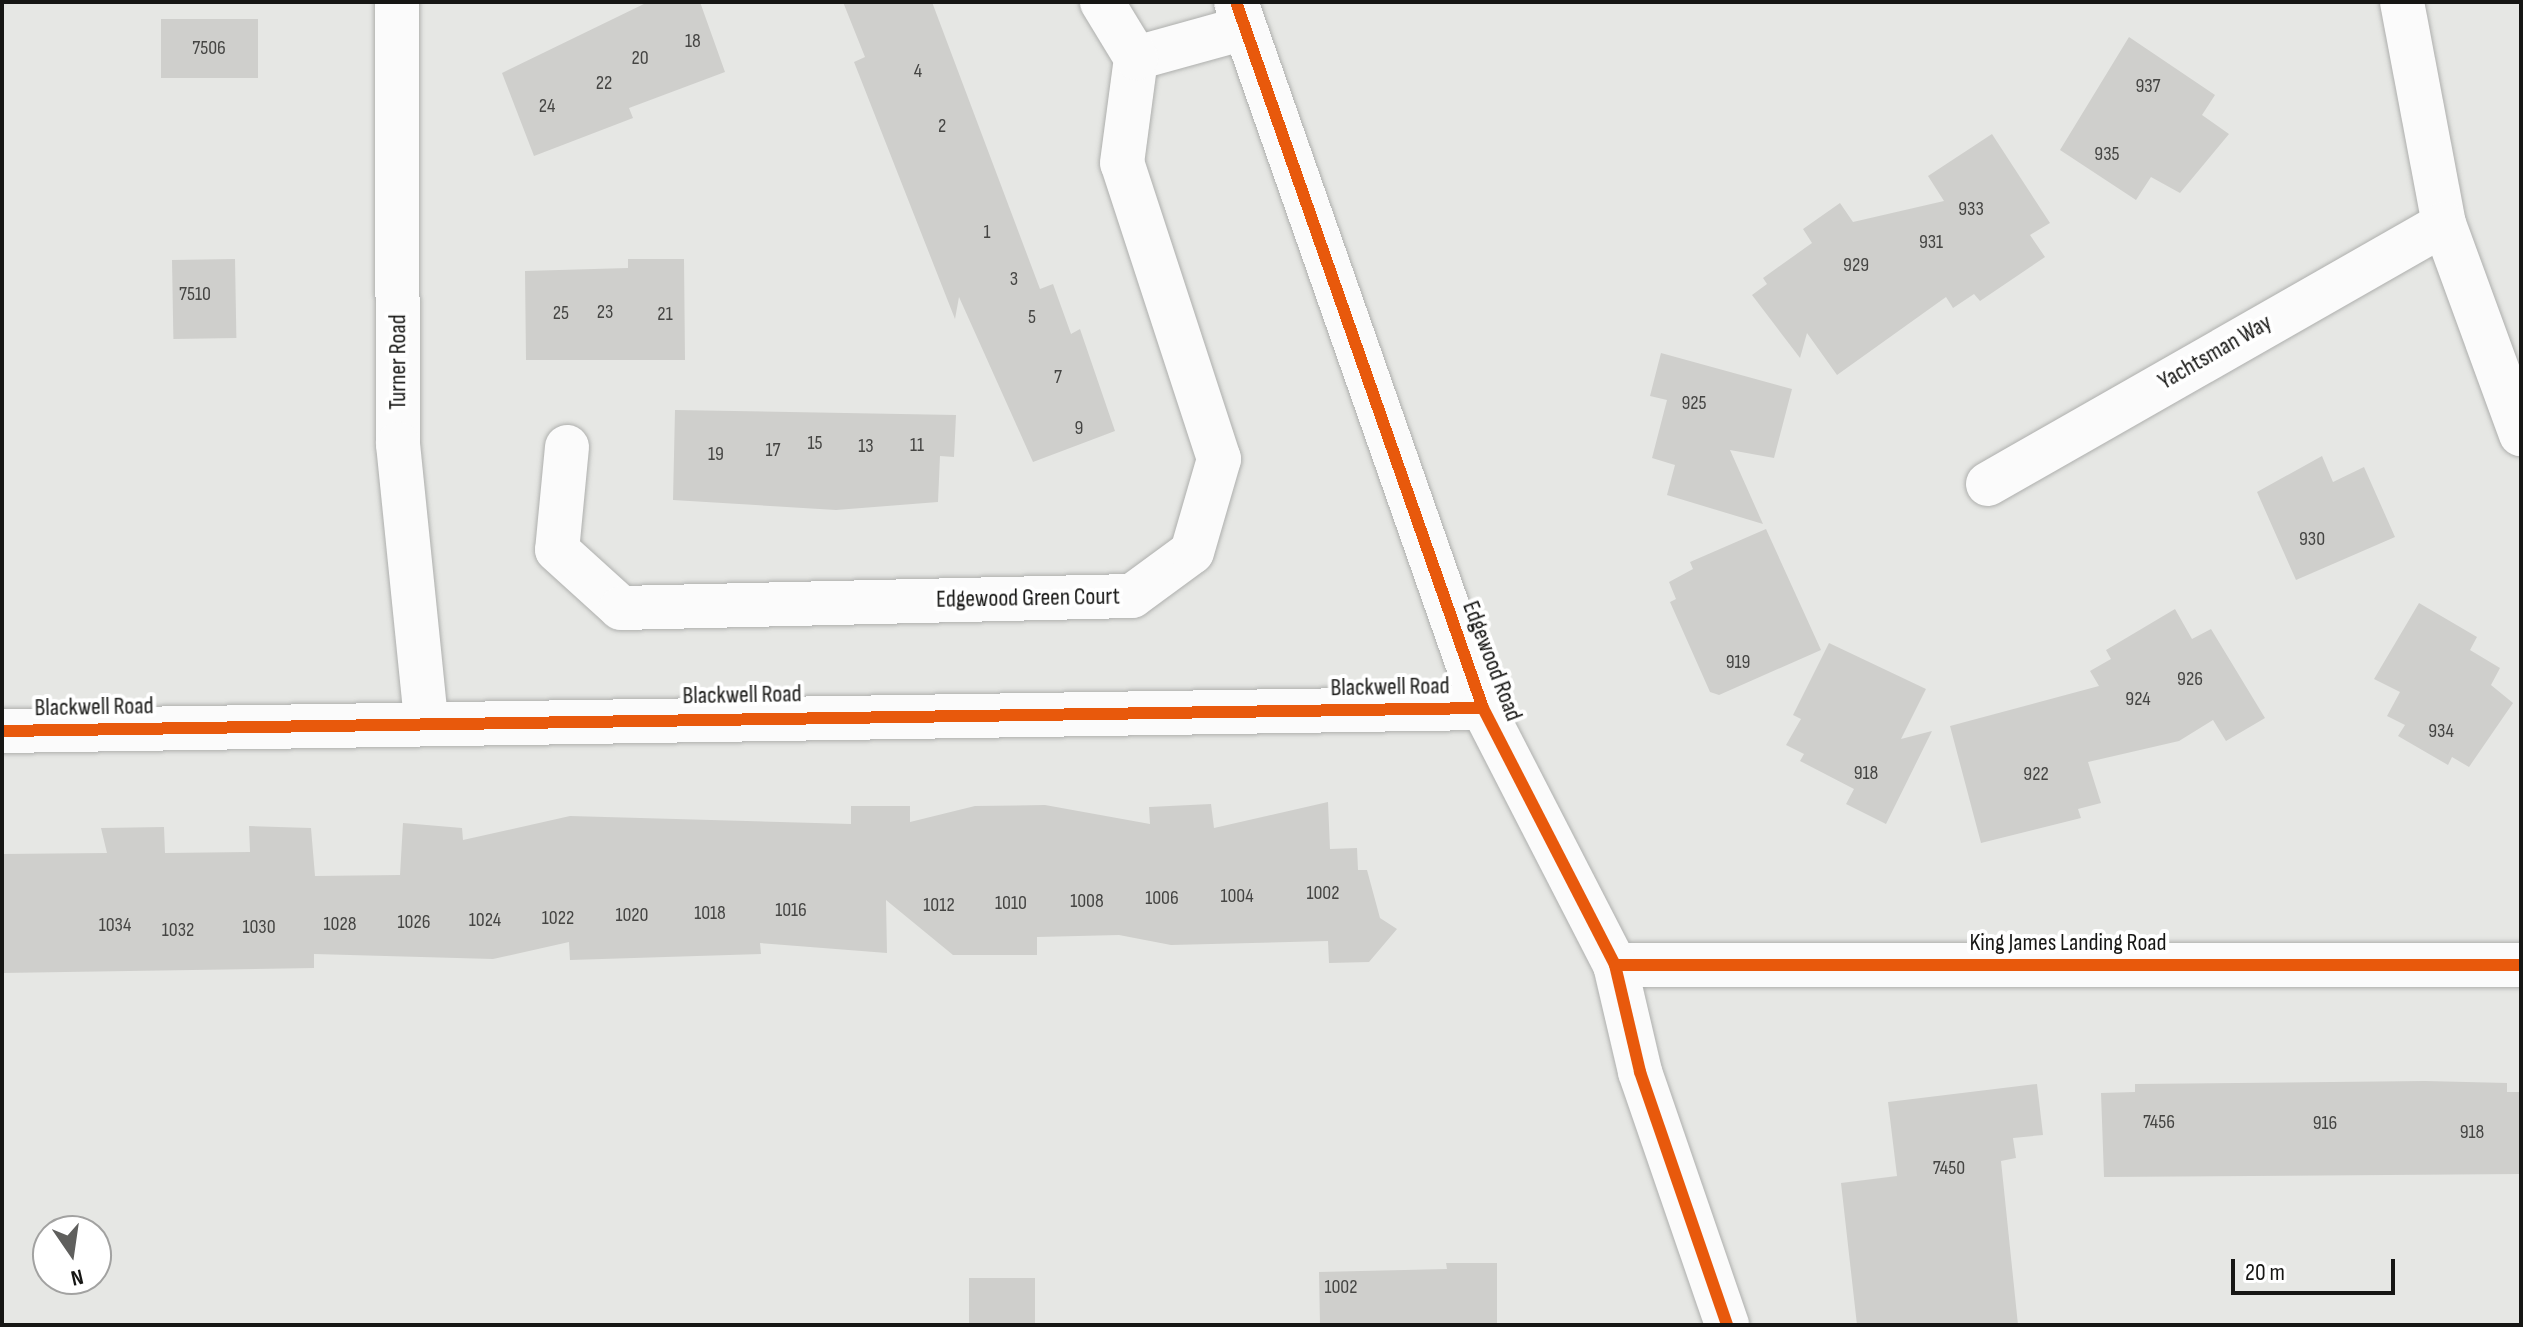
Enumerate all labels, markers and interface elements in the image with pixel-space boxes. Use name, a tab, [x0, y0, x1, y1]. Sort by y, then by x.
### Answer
house number: 18	[685, 29, 701, 53]
house number: 7506	[192, 36, 226, 60]
house number: 20	[631, 46, 649, 70]
house number: 4	[914, 59, 922, 83]
house number: 22	[596, 71, 612, 95]
house number: 937	[2135, 74, 2161, 98]
house number: 24	[539, 94, 555, 118]
house number: 2	[938, 114, 946, 138]
house number: 935	[2094, 142, 2120, 166]
house number: 933	[1958, 197, 1984, 221]
house number: 1	[984, 220, 990, 244]
house number: 931	[1919, 230, 1943, 254]
house number: 929	[1843, 253, 1869, 277]
house number: 3	[1010, 267, 1018, 291]
house number: 7510	[179, 282, 211, 306]
house number: 23	[597, 300, 613, 324]
house number: 25	[553, 301, 569, 325]
house number: 21	[657, 302, 673, 326]
house number: 5	[1028, 305, 1036, 329]
street label: Yachtsman Way	[2153, 308, 2277, 396]
street label: Turner Road	[384, 314, 412, 410]
house number: 7	[1054, 365, 1062, 389]
house number: 925	[1681, 391, 1707, 415]
house number: 9	[1075, 416, 1083, 440]
house number: 15	[807, 431, 823, 455]
house number: 11	[910, 433, 924, 457]
house number: 13	[858, 434, 874, 458]
house number: 17	[766, 438, 780, 462]
house number: 19	[708, 442, 724, 466]
house number: 930	[2299, 527, 2325, 551]
street label: Edgewood Green Court	[936, 582, 1120, 614]
street label: Edgewood Road	[1456, 597, 1528, 725]
house number: 919	[1726, 650, 1750, 674]
house number: 926	[2177, 667, 2203, 691]
street label: Blackwell Road	[1330, 672, 1450, 702]
street label: Blackwell Road	[682, 680, 802, 710]
house number: 924	[2125, 687, 2151, 711]
street label: Blackwell Road	[34, 692, 154, 722]
house number: 934	[2428, 719, 2454, 743]
house number: 918	[1854, 761, 1878, 785]
house number: 922	[2023, 762, 2049, 786]
house number: 1002	[1306, 881, 1340, 905]
house number: 1004	[1220, 884, 1254, 908]
house number: 1006	[1145, 886, 1179, 910]
house number: 1008	[1070, 889, 1104, 913]
house number: 1010	[995, 891, 1027, 915]
house number: 1012	[923, 893, 955, 917]
house number: 1016	[775, 898, 807, 922]
house number: 1018	[694, 901, 726, 925]
house number: 1020	[615, 903, 649, 927]
house number: 1022	[542, 906, 574, 930]
house number: 1024	[469, 908, 501, 932]
house number: 1026	[398, 910, 430, 934]
house number: 1028	[324, 912, 356, 936]
house number: 1034	[99, 913, 131, 937]
house number: 1030	[242, 915, 276, 939]
house number: 1032	[162, 918, 194, 942]
street label: King James Landing Road	[1969, 929, 2167, 957]
house number: 7456	[2143, 1110, 2175, 1134]
house number: 916	[2313, 1111, 2337, 1135]
house number: 918	[2460, 1120, 2484, 1144]
house number: 7450	[1933, 1156, 1965, 1180]
north arrow	[32, 1215, 112, 1295]
scale bar	[2235, 1243, 2399, 1293]
text: 20 m	[2245, 1258, 2285, 1287]
text: N	[68, 1262, 86, 1291]
house number: 1002	[1324, 1275, 1358, 1299]

